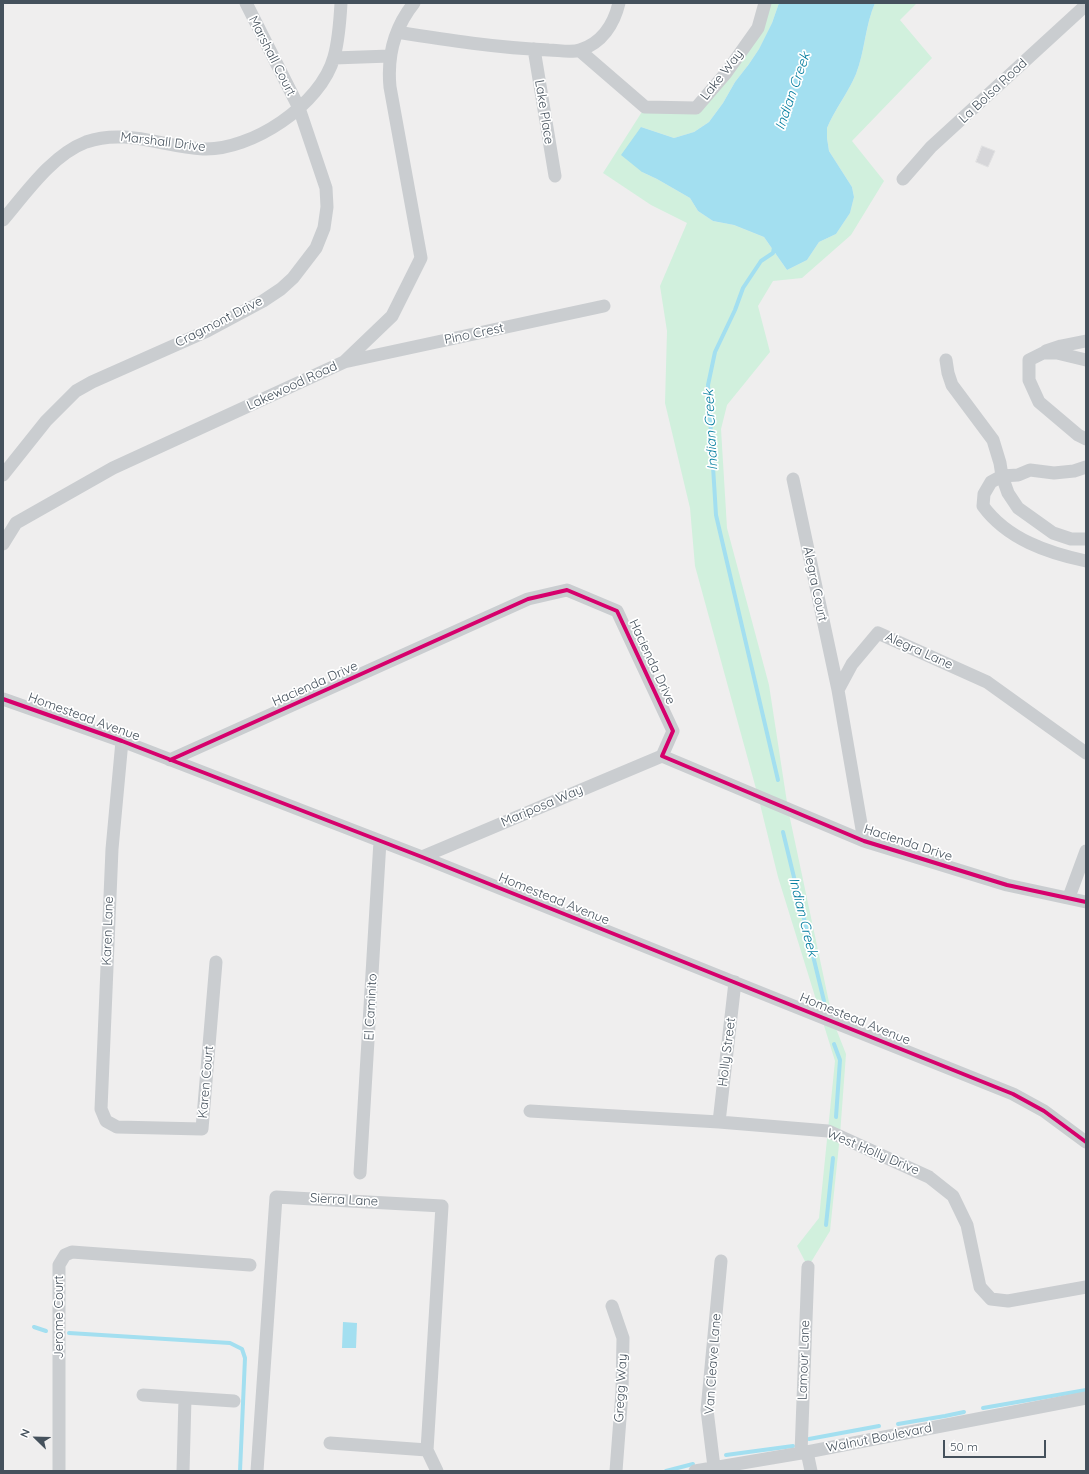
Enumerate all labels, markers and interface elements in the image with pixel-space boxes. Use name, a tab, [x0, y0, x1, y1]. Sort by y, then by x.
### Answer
street label: Marshall Court	[245, 13, 299, 99]
street label: Lake Way	[697, 47, 747, 103]
water label: Indian Creek	[772, 50, 814, 132]
street label: La Bolsa Road	[956, 55, 1030, 127]
street label: Lake Place	[531, 79, 557, 145]
street label: Marshall Drive	[119, 129, 207, 155]
street label: Cragmont Drive	[173, 293, 265, 351]
street label: Pino Crest	[443, 320, 505, 348]
street label: Lakewood Road	[244, 358, 340, 414]
water label: Indian Creek	[700, 389, 722, 471]
street label: Alegra Court	[799, 545, 831, 623]
street label: Hacienda Drive	[625, 617, 679, 707]
street label: Alegra Lane	[883, 629, 955, 673]
street label: Hacienda Drive	[270, 658, 360, 710]
street label: Homestead Avenue	[26, 689, 142, 745]
street label: Mariposa Way	[499, 782, 585, 830]
street label: Hacienda Drive	[862, 821, 954, 865]
street label: Homestead Avenue	[496, 870, 612, 928]
water label: Indian Creek	[785, 876, 821, 958]
street label: Karen Lane	[99, 896, 117, 966]
street label: El Caminito	[361, 973, 381, 1041]
street label: Homestead Avenue	[797, 990, 913, 1048]
street label: Holly Street	[715, 1017, 739, 1087]
street label: Karen Court	[195, 1045, 217, 1119]
street label: West Holly Drive	[824, 1125, 922, 1179]
street label: Sierra Lane	[309, 1190, 379, 1210]
street label: Jerome Court	[51, 1275, 67, 1359]
street label: Van Cleave Lane	[702, 1313, 724, 1415]
street label: Lamour Lane	[795, 1320, 813, 1400]
street label: Gregg Way	[611, 1353, 631, 1423]
north arrow	[16, 1418, 56, 1458]
street label: Walnut Boulevard	[825, 1420, 933, 1456]
text: N	[17, 1427, 33, 1440]
scale bar	[945, 1432, 1048, 1458]
text: 50 m	[950, 1439, 978, 1454]

